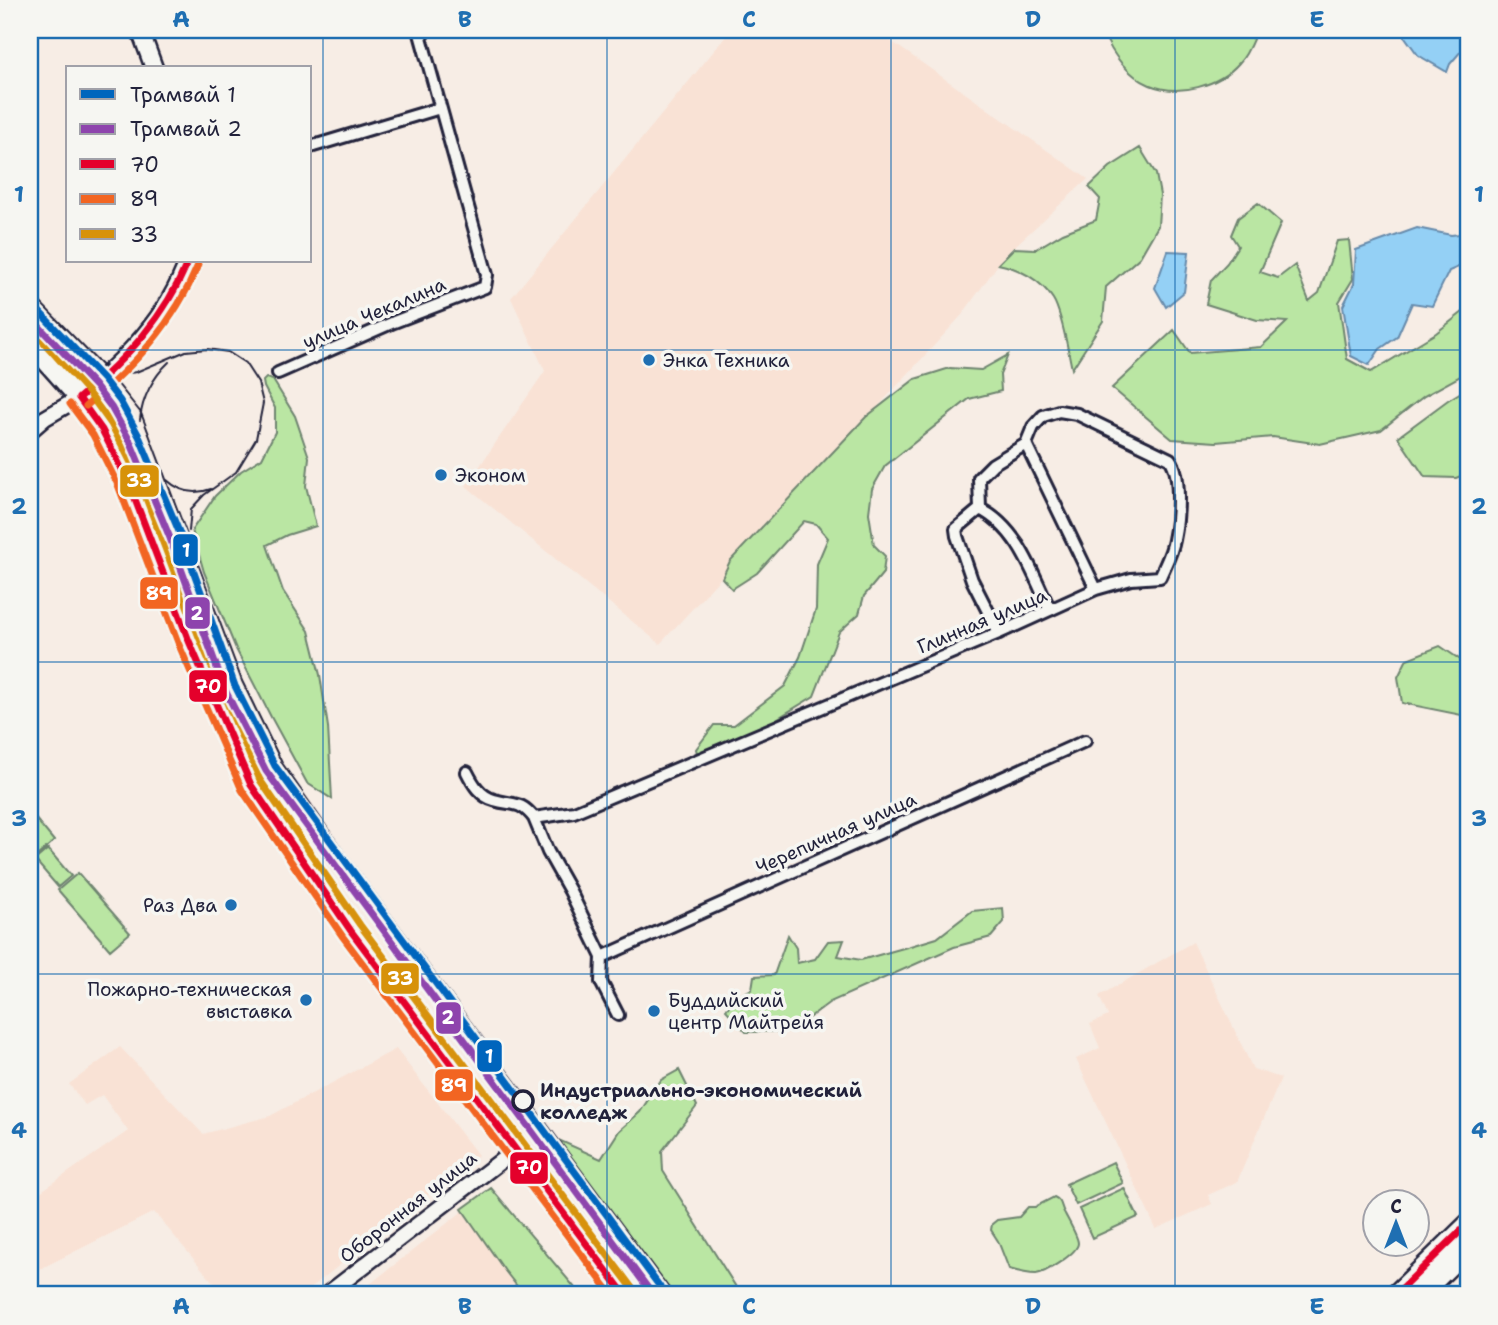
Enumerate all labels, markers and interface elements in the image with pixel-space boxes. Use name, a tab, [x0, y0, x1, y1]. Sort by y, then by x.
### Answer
text: A	[172, 4, 190, 34]
text: B	[458, 4, 472, 34]
text: C	[742, 4, 756, 34]
text: D	[1025, 4, 1041, 34]
text: E	[1309, 4, 1325, 34]
legend	[66, 66, 312, 262]
text: Трамвай 1	[130, 81, 236, 109]
text: Трамвай 2	[130, 115, 242, 143]
text: 70	[130, 151, 159, 179]
text: 1	[14, 179, 24, 209]
text: 1	[1474, 179, 1484, 209]
text: 89	[130, 185, 158, 213]
text: 33	[130, 221, 158, 249]
street label: улица Чекалина	[298, 271, 450, 354]
place label: Энка Техника	[663, 348, 790, 373]
marker: Энка Техника	[641, 352, 657, 368]
place label: Эконом	[455, 463, 526, 488]
line badge: 33	[119, 464, 160, 498]
marker: Эконом	[433, 467, 449, 483]
text: 33	[126, 468, 152, 493]
text: 2	[11, 491, 27, 521]
text: 2	[1471, 491, 1487, 521]
line badge: 1	[172, 533, 199, 567]
text: 1	[182, 538, 190, 563]
line badge: 89	[139, 576, 179, 610]
text: 89	[146, 581, 172, 606]
street label: Глинная улица	[913, 582, 1051, 660]
line badge: 2	[184, 596, 211, 630]
text: 2	[190, 601, 204, 626]
line badge: 70	[188, 669, 228, 703]
text: 70	[195, 674, 221, 699]
street label: Черепичная улица	[752, 786, 920, 880]
text: 3	[11, 803, 27, 833]
text: 3	[1471, 803, 1487, 833]
place label: Раз Два	[143, 893, 217, 918]
marker: Раз Два	[223, 897, 239, 913]
line badge: 33	[380, 962, 420, 995]
text: 33	[387, 966, 413, 991]
place label: Пожарно-техническая выставка	[87, 977, 292, 1024]
place label: Буддийский центр Майтрейя	[668, 988, 824, 1035]
marker: Пожарно-техническая выставка	[298, 992, 314, 1008]
line badge: 2	[435, 1001, 462, 1035]
marker: Буддийский центр Майтрейя	[646, 1003, 662, 1019]
text: 2	[441, 1005, 455, 1030]
line badge: 1	[476, 1039, 503, 1073]
text: 1	[485, 1044, 493, 1069]
line badge: 89	[434, 1068, 474, 1102]
text: 89	[441, 1073, 467, 1098]
place label: Индустриально-экономический колледж	[540, 1078, 862, 1125]
marker: Индустриально-экономический колледж	[512, 1090, 534, 1112]
text: 4	[11, 1115, 27, 1145]
text: 4	[1471, 1115, 1487, 1145]
street label: Оборонная улица	[334, 1146, 482, 1268]
line badge: 70	[509, 1151, 549, 1185]
text: 70	[516, 1155, 542, 1180]
north arrow	[1362, 1188, 1432, 1258]
text: С	[1390, 1194, 1402, 1219]
text: A	[172, 1291, 190, 1321]
text: B	[458, 1291, 472, 1321]
text: C	[742, 1291, 756, 1321]
text: D	[1025, 1291, 1041, 1321]
text: E	[1309, 1291, 1325, 1321]

